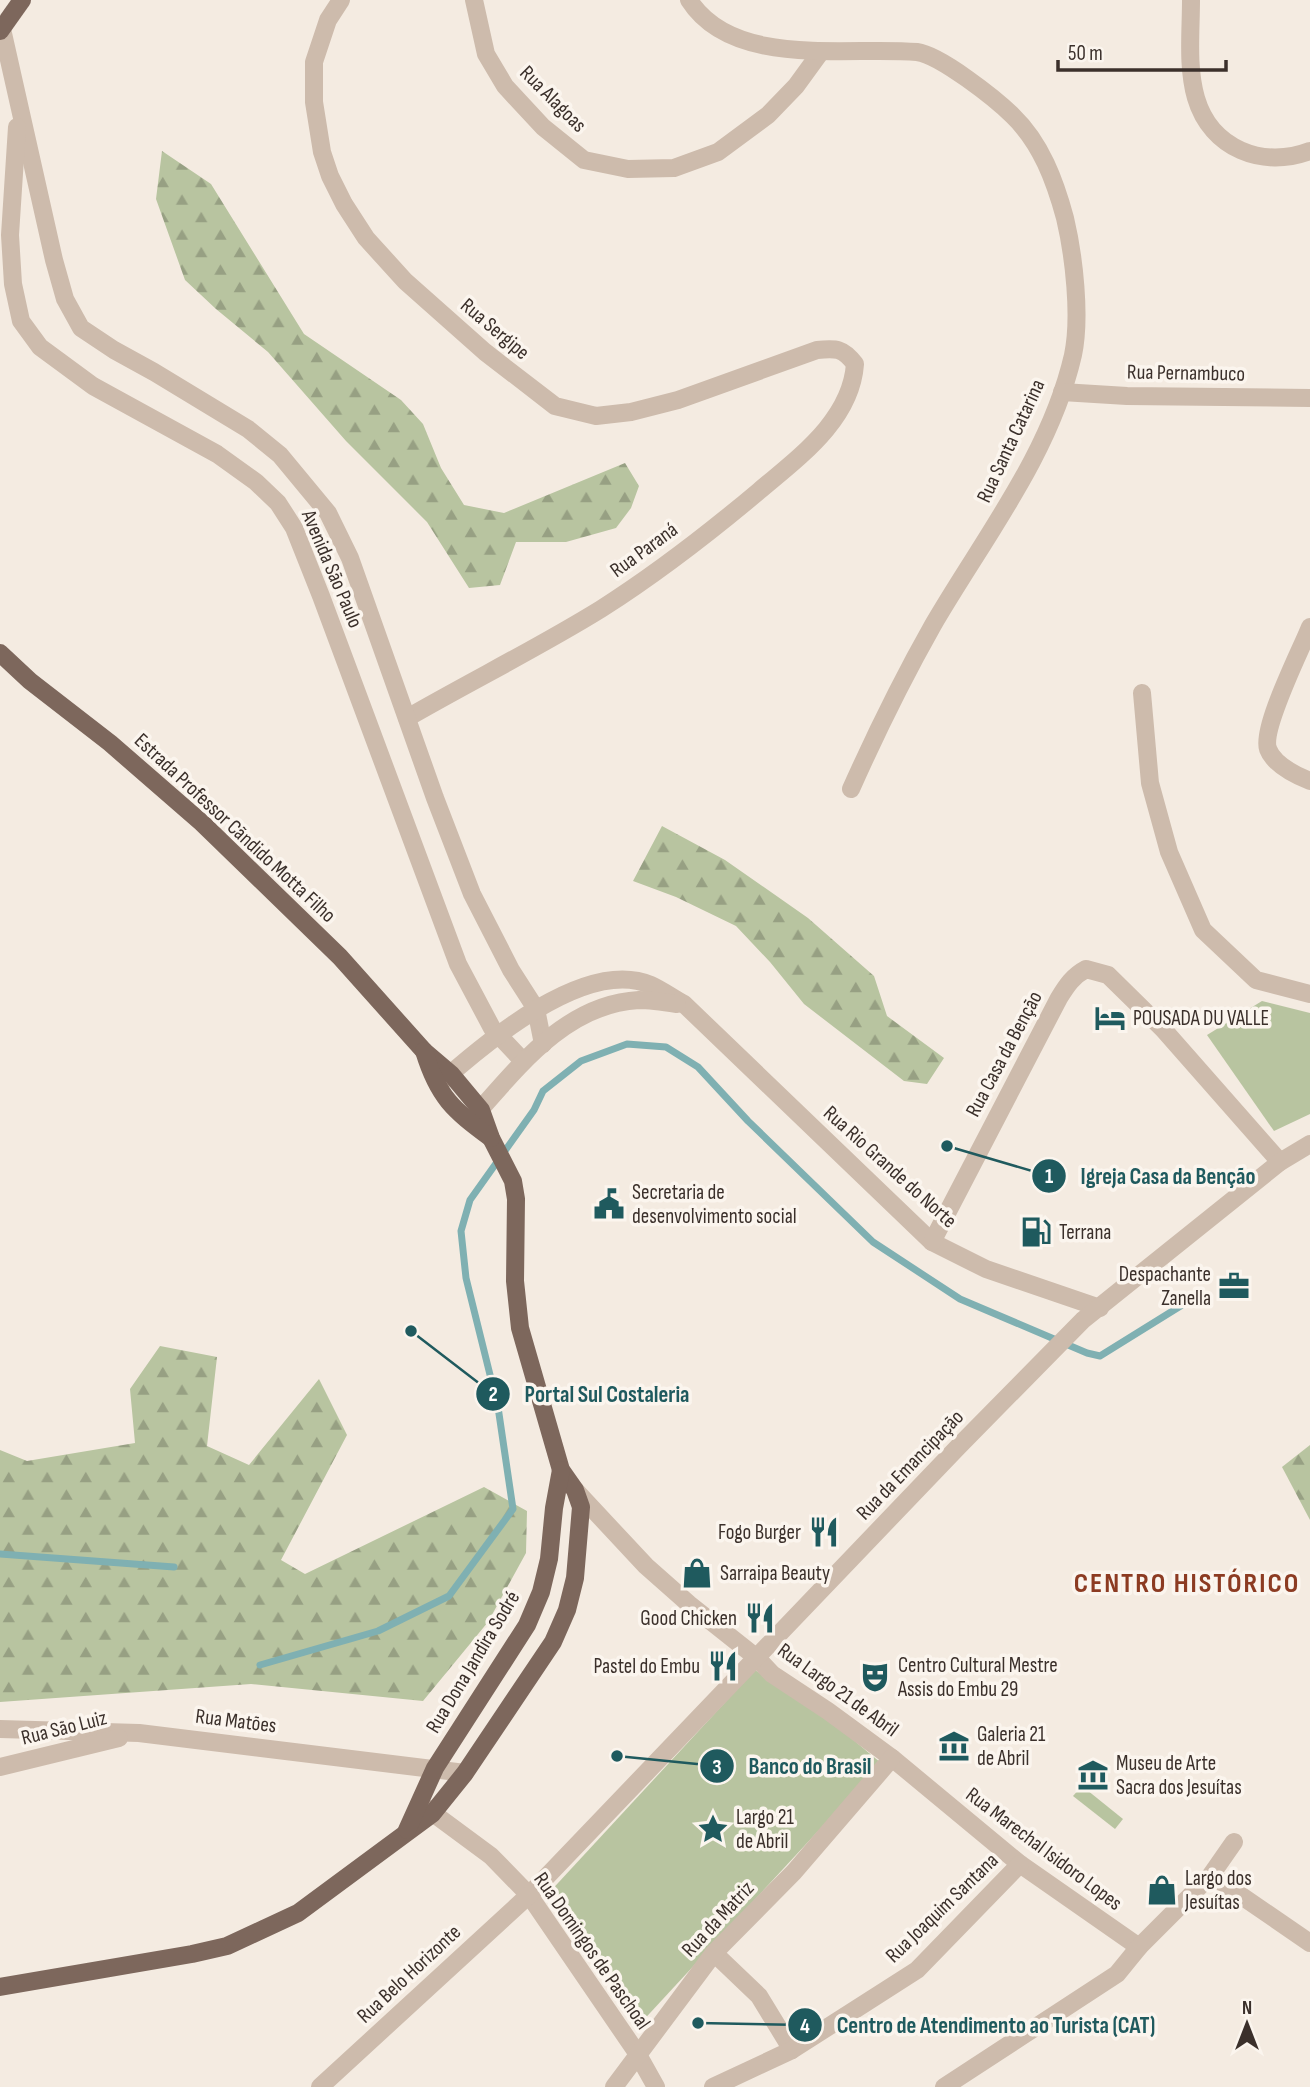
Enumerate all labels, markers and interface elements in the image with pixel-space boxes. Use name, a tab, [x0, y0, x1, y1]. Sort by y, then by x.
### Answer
scale bar	[1058, 28, 1226, 72]
text: 50 m	[1068, 41, 1103, 66]
street label: Rua Alagoas	[515, 61, 591, 137]
street label: Rua Sergipe	[455, 293, 535, 365]
street label: Rua Pernambuco	[1127, 359, 1245, 387]
street label: Rua Santa Catarina	[972, 375, 1050, 507]
street label: Avenida São Paulo	[296, 505, 368, 632]
street label: Rua Paraná	[605, 517, 683, 583]
street label: Estrada Professor Cãndido Motta Filho	[129, 728, 341, 928]
street label: Rua Casa da Benção	[960, 987, 1048, 1121]
hotel icon: POUSADA DU VALLE	[1093, 1001, 1127, 1035]
place label: POUSADA DU VALLE	[1133, 1006, 1269, 1031]
street label: Rua Rio Grande do Norte	[818, 1101, 962, 1233]
callout: Igreja Casa da Benção	[1032, 1154, 1270, 1198]
text: Igreja Casa da Benção	[1081, 1163, 1255, 1191]
text: 1	[1045, 1164, 1053, 1189]
place label: Secretaria de desenvolvimento social	[632, 1180, 797, 1229]
public building icon: Secretaria de desenvolvimento social	[592, 1187, 626, 1221]
fuel station icon: Terrana	[1019, 1215, 1053, 1249]
place label: Terrana	[1059, 1220, 1111, 1245]
place label: Despachante Zanella	[1119, 1262, 1211, 1311]
office icon: Despachante Zanella	[1217, 1269, 1251, 1303]
callout: Portal Sul Costaleria	[475, 1372, 703, 1416]
text: Portal Sul Costaleria	[525, 1381, 689, 1409]
text: 2	[488, 1382, 498, 1407]
street label: Rua da Emancipação	[851, 1405, 969, 1525]
restaurant icon: Fogo Burger	[807, 1515, 841, 1549]
place label: Fogo Burger	[718, 1520, 801, 1545]
shop icon: Sarraipa Beauty	[680, 1556, 714, 1590]
place label: Sarraipa Beauty	[720, 1561, 830, 1586]
district label: CENTRO HISTÓRICO	[1074, 1567, 1300, 1600]
street label: Rua Dona Jandira Sodré	[421, 1587, 525, 1737]
restaurant icon: Good Chicken	[743, 1601, 777, 1635]
place label: Good Chicken	[640, 1606, 737, 1631]
street label: Rua Largo 21 de Abril	[773, 1638, 903, 1742]
restaurant icon: Pastel do Embu	[706, 1649, 740, 1683]
place label: Centro Cultural Mestre Assis do Embu 29	[897, 1653, 1058, 1702]
place label: Pastel do Embu	[593, 1654, 700, 1679]
theatre icon: Centro Cultural Mestre Assis do Embu 29	[858, 1660, 892, 1694]
street label: Rua Matões	[194, 1704, 278, 1738]
street label: Rua São Luiz	[19, 1705, 110, 1751]
place label: Galeria 21 de Abril	[977, 1722, 1046, 1771]
museum icon: Galeria 21 de Abril	[937, 1729, 971, 1763]
callout: Banco do Brasil	[700, 1744, 886, 1788]
place label: Museu de Arte Sacra dos Jesuítas	[1116, 1751, 1242, 1800]
text: Banco do Brasil	[749, 1753, 871, 1781]
text: 3	[712, 1755, 722, 1780]
museum icon: Museu de Arte Sacra dos Jesuítas	[1076, 1758, 1110, 1792]
street label: Rua Marechal Isidoro Lopes	[961, 1782, 1127, 1916]
place label: Largo 21 de Abril	[736, 1805, 794, 1854]
place icon: Largo 21 de Abril	[696, 1812, 730, 1846]
street label: Rua Joaquim Santana	[880, 1848, 1004, 1968]
place label: Largo dos Jesuítas	[1184, 1866, 1252, 1915]
street label: Rua Domingos de Paschoal	[528, 1868, 656, 2034]
shop icon: Largo dos Jesuítas	[1145, 1873, 1179, 1907]
street label: Rua da Matriz	[677, 1876, 760, 1962]
street label: Rua Belo Horizonte	[352, 1920, 466, 2028]
north arrow	[1212, 1989, 1282, 2059]
text: N	[1242, 1997, 1252, 2020]
callout: Centro de Atendimento ao Turista (CAT)	[787, 2003, 1169, 2047]
text: Centro de Atendimento ao Turista (CAT)	[837, 2012, 1155, 2040]
text: 4	[800, 2014, 810, 2039]

